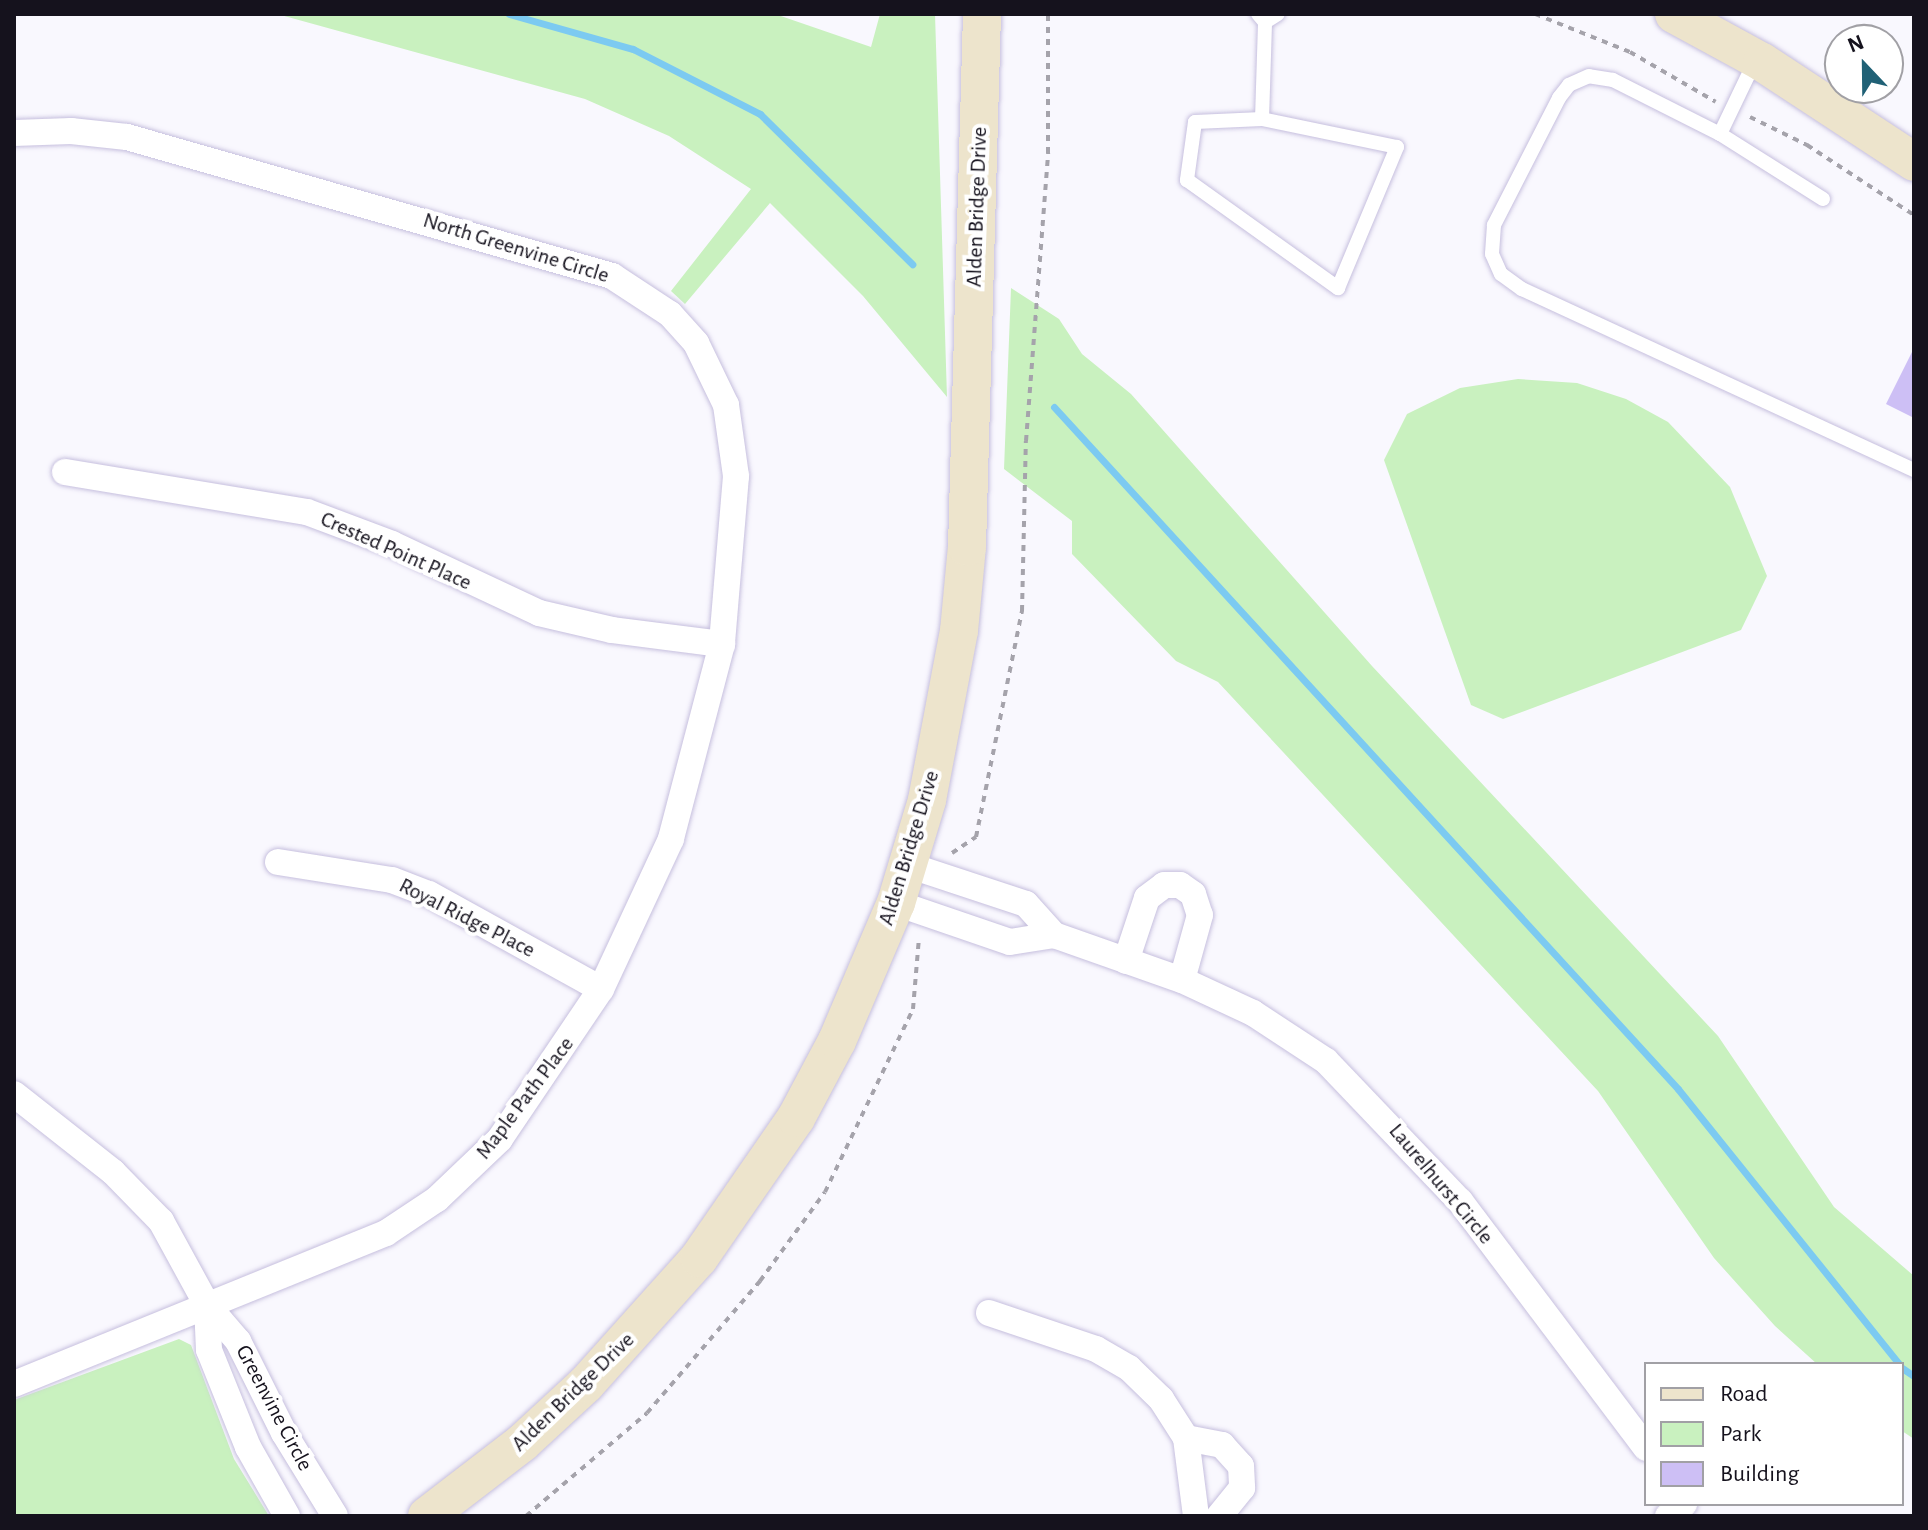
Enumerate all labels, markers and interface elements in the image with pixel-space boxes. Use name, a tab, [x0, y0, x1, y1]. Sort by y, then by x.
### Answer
north arrow	[1824, 24, 1904, 104]
text: N	[1845, 31, 1867, 57]
street label: Alden Bridge Drive	[961, 126, 993, 288]
street label: North Greenvine Circle	[420, 207, 612, 289]
street label: Crested Point Place	[316, 506, 476, 596]
street label: Alden Bridge Drive	[873, 767, 945, 929]
street label: Royal Ridge Place	[395, 872, 539, 964]
street label: Maple Path Place	[470, 1032, 580, 1164]
street label: Laurelhurst Circle	[1383, 1118, 1499, 1250]
street label: Alden Bridge Drive	[506, 1327, 640, 1457]
street label: Greenvine Circle	[230, 1341, 318, 1475]
legend	[1644, 1362, 1904, 1506]
text: Road	[1720, 1382, 1768, 1406]
text: Park	[1720, 1422, 1761, 1446]
text: Building	[1720, 1462, 1799, 1486]

